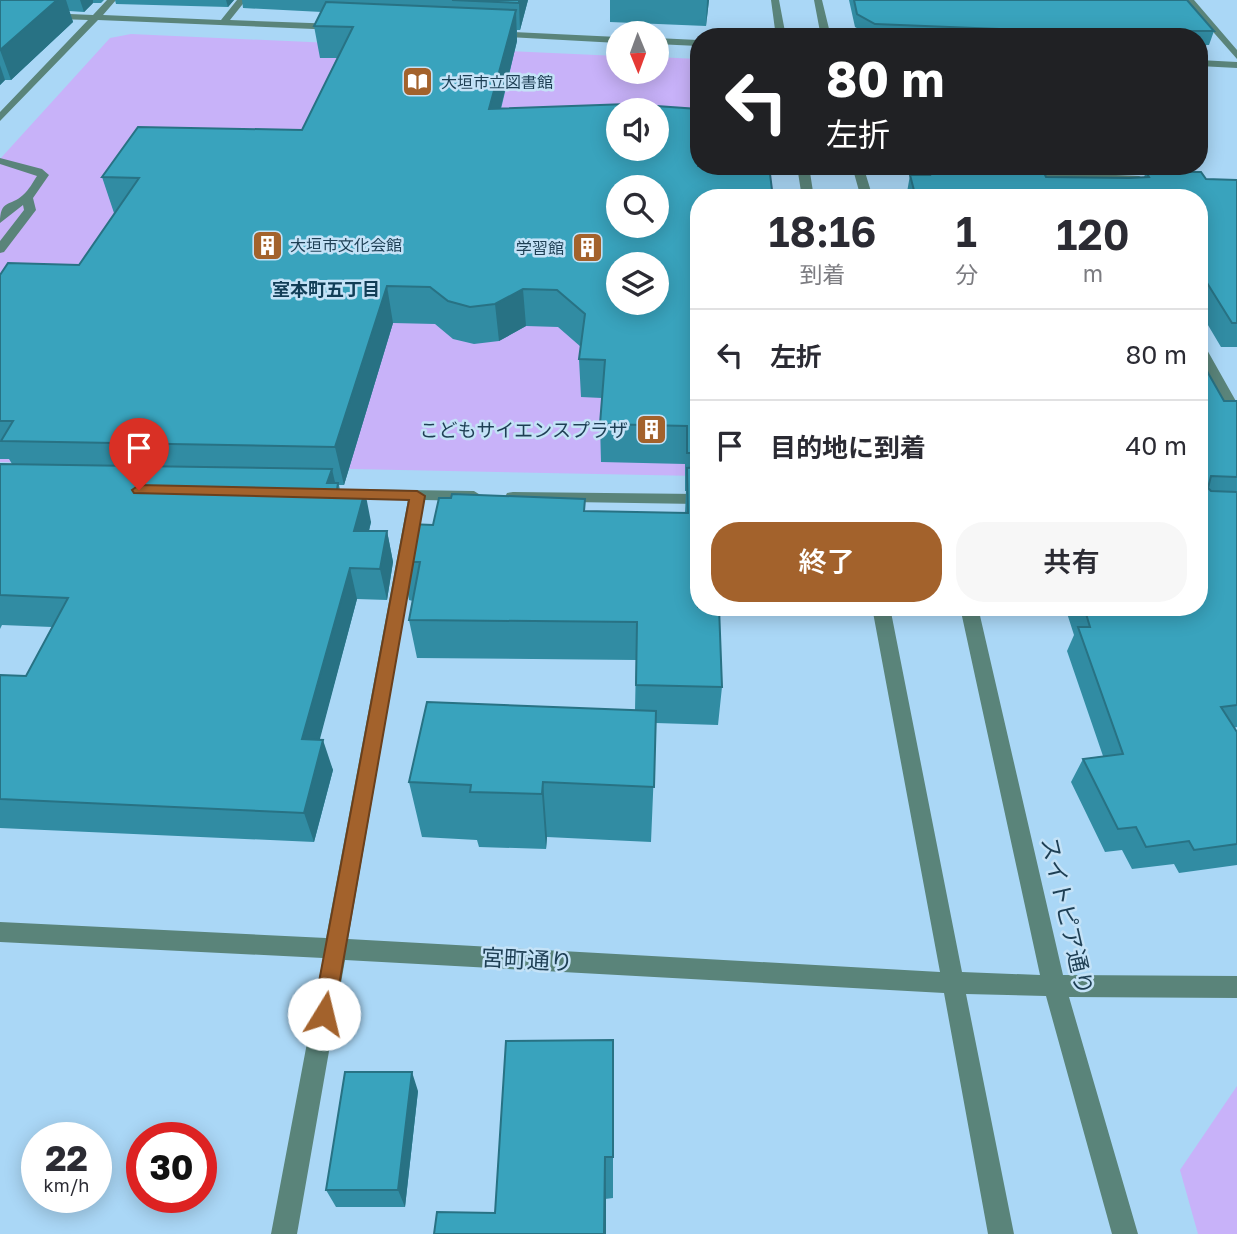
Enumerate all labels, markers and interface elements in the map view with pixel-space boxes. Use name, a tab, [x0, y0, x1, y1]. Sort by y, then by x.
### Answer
north arrow	[606, 21, 668, 84]
map controls	[606, 21, 669, 315]
text: 80 m	[826, 49, 944, 108]
icon: left	[711, 56, 802, 147]
library icon: 大垣市立図書館	[401, 65, 435, 99]
place label: 大垣市立図書館	[441, 72, 553, 92]
button: sound	[606, 98, 669, 161]
text: 左折	[826, 115, 890, 153]
button: search	[606, 175, 669, 238]
text: 18:16	[768, 206, 876, 256]
text: 1	[956, 206, 977, 256]
text: 120	[1056, 209, 1130, 259]
building icon: 大垣市文化会館	[250, 228, 284, 262]
building icon: 学習館	[570, 231, 604, 265]
place label: 大垣市文化会館	[290, 235, 402, 255]
place label: 学習館	[516, 238, 564, 258]
button: layers	[606, 252, 669, 315]
text: m	[1083, 259, 1103, 287]
text: 到着	[799, 260, 845, 288]
text: 分	[955, 260, 978, 288]
district label: 室本町五丁目	[272, 278, 380, 300]
icon: left	[711, 336, 749, 374]
text: 80 m	[1126, 339, 1187, 370]
text: 左折	[770, 341, 822, 372]
building icon: こどもサイエンスプラザ	[634, 413, 668, 447]
pin	[109, 418, 169, 490]
place label: こどもサイエンスプラザ	[420, 418, 628, 441]
icon: arrive	[711, 427, 749, 465]
icon: arrive	[120, 429, 158, 467]
text: 40 m	[1126, 430, 1187, 461]
text: 目的地に到着	[770, 432, 926, 463]
button: 終了	[711, 522, 942, 602]
button: 共有	[956, 522, 1187, 602]
street label: スイトピア通り	[1036, 834, 1100, 997]
street label: 宮町通り	[480, 943, 574, 975]
position arrow	[287, 977, 361, 1051]
speed limit sign: 30	[126, 1122, 217, 1213]
text: 22	[45, 1137, 88, 1179]
text: km/h	[44, 1174, 89, 1196]

